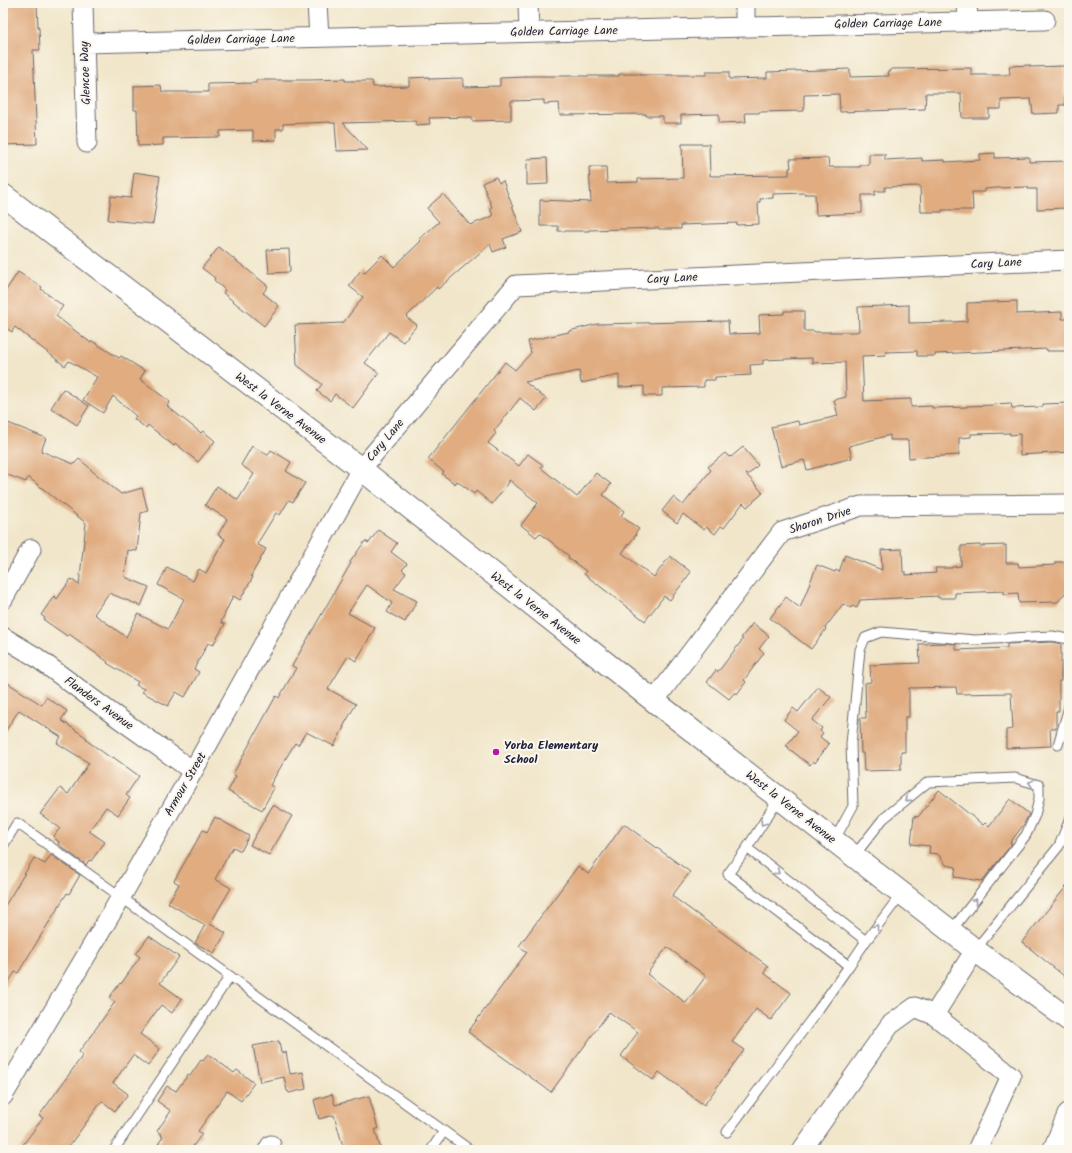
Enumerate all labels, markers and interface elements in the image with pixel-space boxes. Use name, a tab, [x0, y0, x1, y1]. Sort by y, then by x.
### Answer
street label: Golden Carriage Lane	[834, 13, 942, 34]
street label: Golden Carriage Lane	[510, 21, 618, 42]
street label: Golden Carriage Lane	[187, 29, 295, 50]
street label: Glencoe Way	[75, 40, 96, 105]
street label: Cary Lane	[970, 253, 1023, 274]
street label: Cary Lane	[646, 268, 699, 289]
street label: West la Verne Avenue	[231, 368, 331, 450]
street label: Cary Lane	[362, 414, 409, 466]
street label: Sharon Drive	[787, 501, 854, 539]
street label: West la Verne Avenue	[486, 567, 586, 650]
street label: Flanders Avenue	[60, 672, 138, 735]
place label: Yorba Elementary School	[504, 736, 599, 769]
marker: Yorba Elementary School	[491, 747, 501, 757]
street label: Armour Street	[159, 748, 212, 820]
street label: West la Verne Avenue	[741, 766, 841, 849]
one-way arrow	[1028, 779, 1034, 787]
one-way arrow	[905, 795, 913, 802]
one-way arrow	[760, 819, 768, 826]
one-way arrow	[773, 867, 780, 874]
one-way arrow	[970, 898, 977, 905]
one-way arrow	[872, 925, 879, 932]

